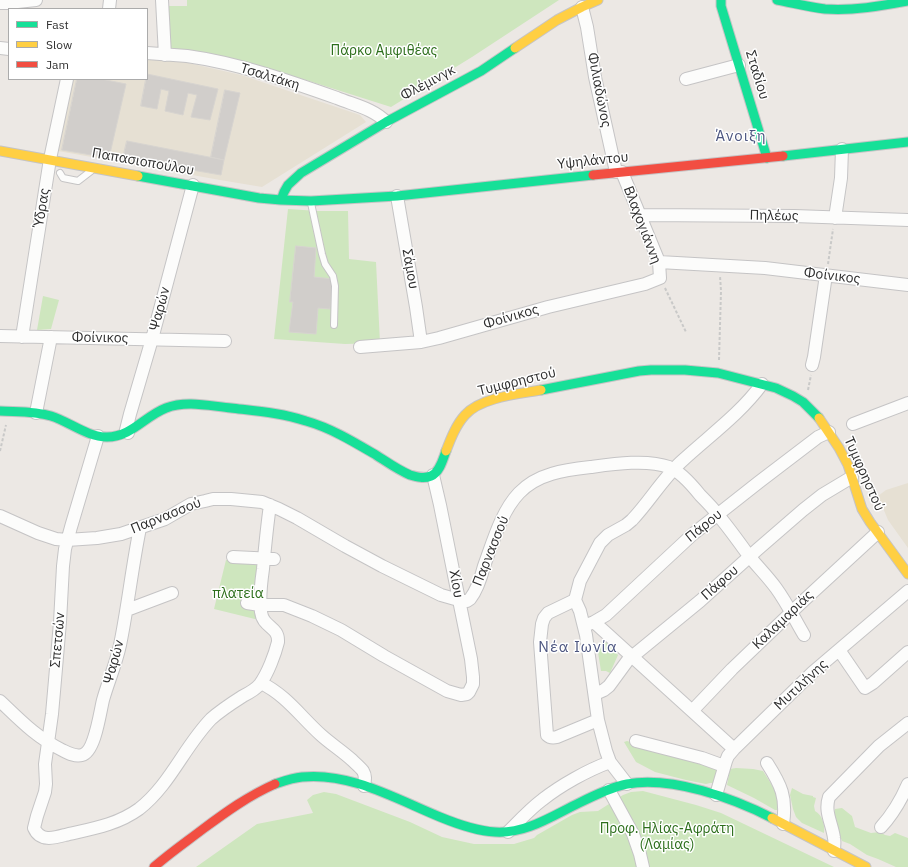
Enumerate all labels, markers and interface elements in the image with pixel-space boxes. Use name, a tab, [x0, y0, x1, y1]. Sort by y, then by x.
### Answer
legend	[8, 8, 148, 80]
text: Fast	[46, 17, 69, 32]
text: Slow	[46, 37, 72, 52]
park label: Πάρκο Αμφιθέας	[331, 43, 437, 59]
street label: Σταδίου	[742, 48, 772, 102]
street label: Φιλιαδώνος	[584, 51, 614, 129]
text: Jam	[46, 57, 69, 72]
street label: Τσαλτάκη	[238, 60, 302, 94]
street label: Φλέμινγκ	[398, 62, 458, 104]
district label: Άνοιξη	[716, 128, 766, 146]
street label: Παπασιοπούλου	[91, 145, 195, 179]
street label: Υψηλάντου	[557, 149, 629, 173]
street label: Βλαχογιάννη	[619, 184, 665, 266]
street label: Ύδρας	[31, 187, 53, 229]
street label: Πηλέως	[749, 207, 799, 225]
street label: Σάμου	[398, 248, 422, 290]
street label: Φοίνικος	[803, 264, 861, 288]
street label: Ψαρών	[146, 285, 174, 333]
street label: Φοίνικος	[481, 301, 541, 333]
street label: Φοίνικος	[71, 329, 129, 347]
street label: Τυμφρηστού	[476, 364, 558, 400]
street label: Τυμφρηστού	[840, 434, 888, 514]
street label: Παρνασσού	[128, 494, 204, 538]
street label: Πάρου	[682, 506, 726, 546]
street label: Παρνασσού	[469, 513, 513, 589]
street label: Πάφου	[698, 562, 742, 604]
street label: Χίου	[445, 569, 467, 599]
park label: πλατεία	[212, 586, 264, 602]
street label: Καλαμαριάς	[749, 587, 817, 653]
street label: Σπετσών	[47, 612, 69, 668]
street label: Ψαρών	[100, 638, 128, 686]
district label: Νέα Ιωνία	[538, 639, 618, 657]
street label: Μυτιλήνης	[771, 656, 831, 714]
park label: Προφ. Ηλίας-Αφράτη (Λαμίας)	[600, 821, 734, 854]

